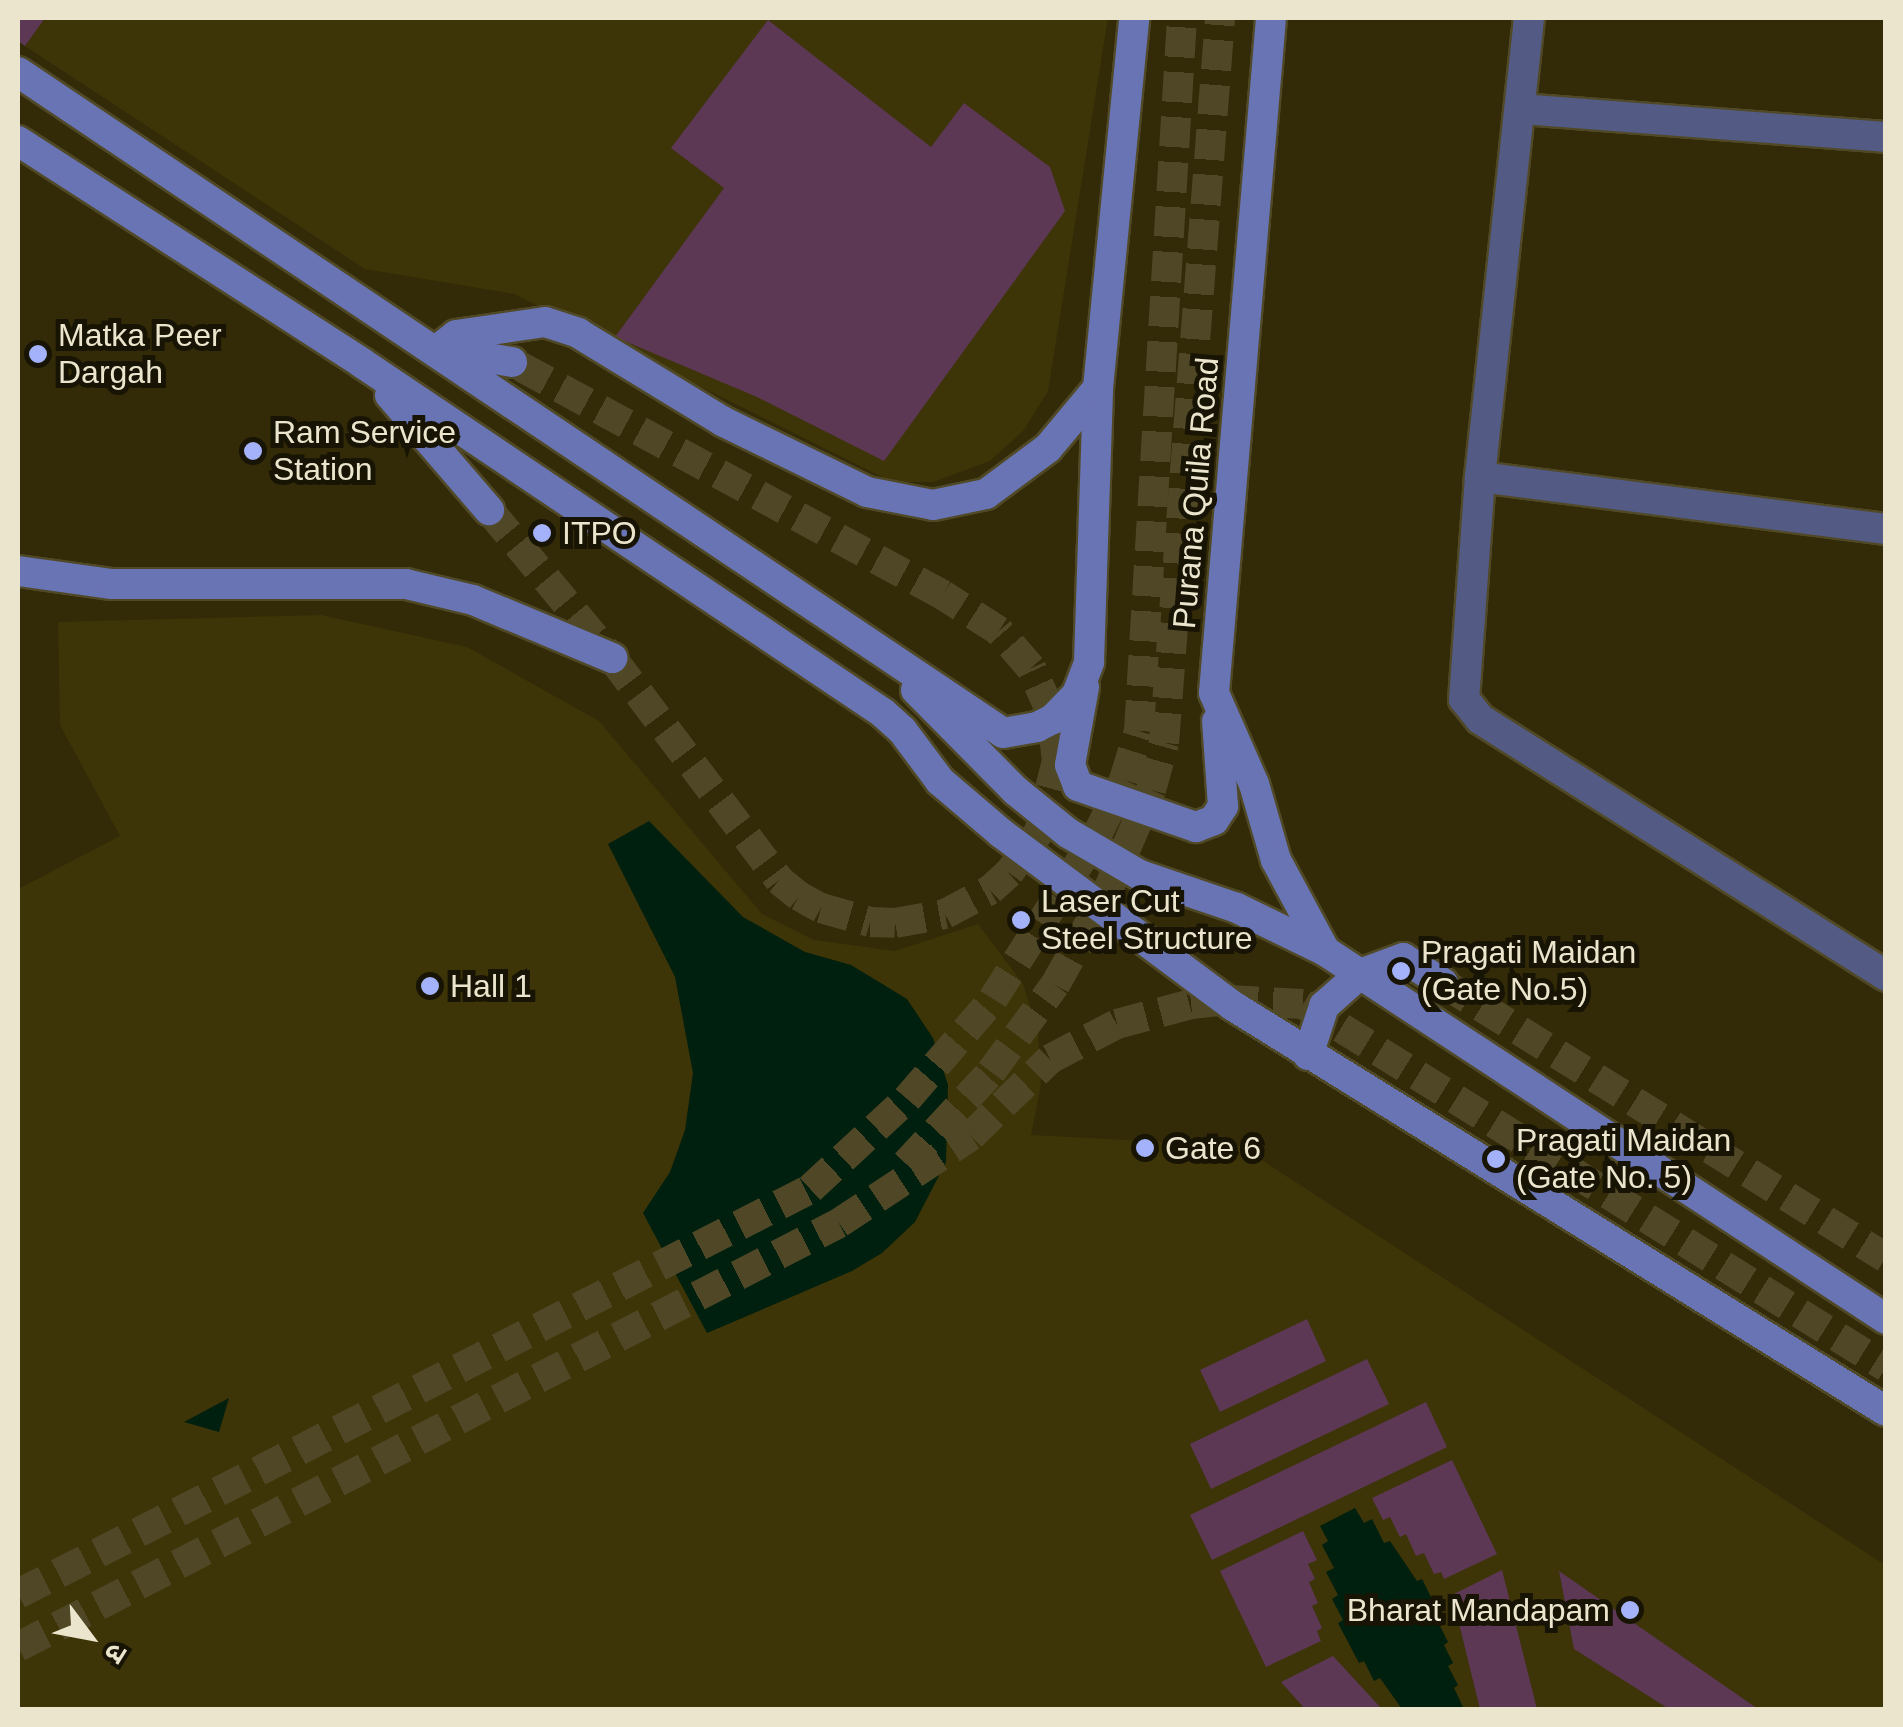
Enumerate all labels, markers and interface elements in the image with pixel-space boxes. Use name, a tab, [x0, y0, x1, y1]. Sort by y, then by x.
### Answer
place label: Matka Peer Dargah	[58, 317, 222, 392]
marker: Matka Peer Dargah	[27, 343, 49, 365]
street label: Purana Quila Road	[1165, 356, 1227, 630]
place label: Ram Service Station	[273, 414, 456, 489]
marker: Ram Service Station	[242, 440, 264, 462]
place label: ITPO	[562, 514, 637, 552]
marker: ITPO	[531, 522, 553, 544]
place label: Laser Cut Steel Structure	[1041, 883, 1253, 958]
marker: Laser Cut Steel Structure	[1010, 909, 1032, 931]
place label: Pragati Maidan (Gate No.5)	[1421, 934, 1636, 1009]
marker: Pragati Maidan (Gate No.5)	[1390, 960, 1412, 982]
place label: Hall 1	[450, 967, 532, 1005]
marker: Hall 1	[419, 975, 441, 997]
place label: Pragati Maidan (Gate No. 5)	[1516, 1122, 1731, 1197]
place label: Gate 6	[1165, 1129, 1261, 1167]
marker: Gate 6	[1134, 1137, 1156, 1159]
marker: Pragati Maidan (Gate No. 5)	[1485, 1148, 1507, 1170]
north arrow	[40, 1587, 140, 1687]
place label: Bharat Mandapam	[1347, 1591, 1610, 1629]
marker: Bharat Mandapam	[1619, 1599, 1641, 1621]
text: उ	[98, 1638, 133, 1668]

